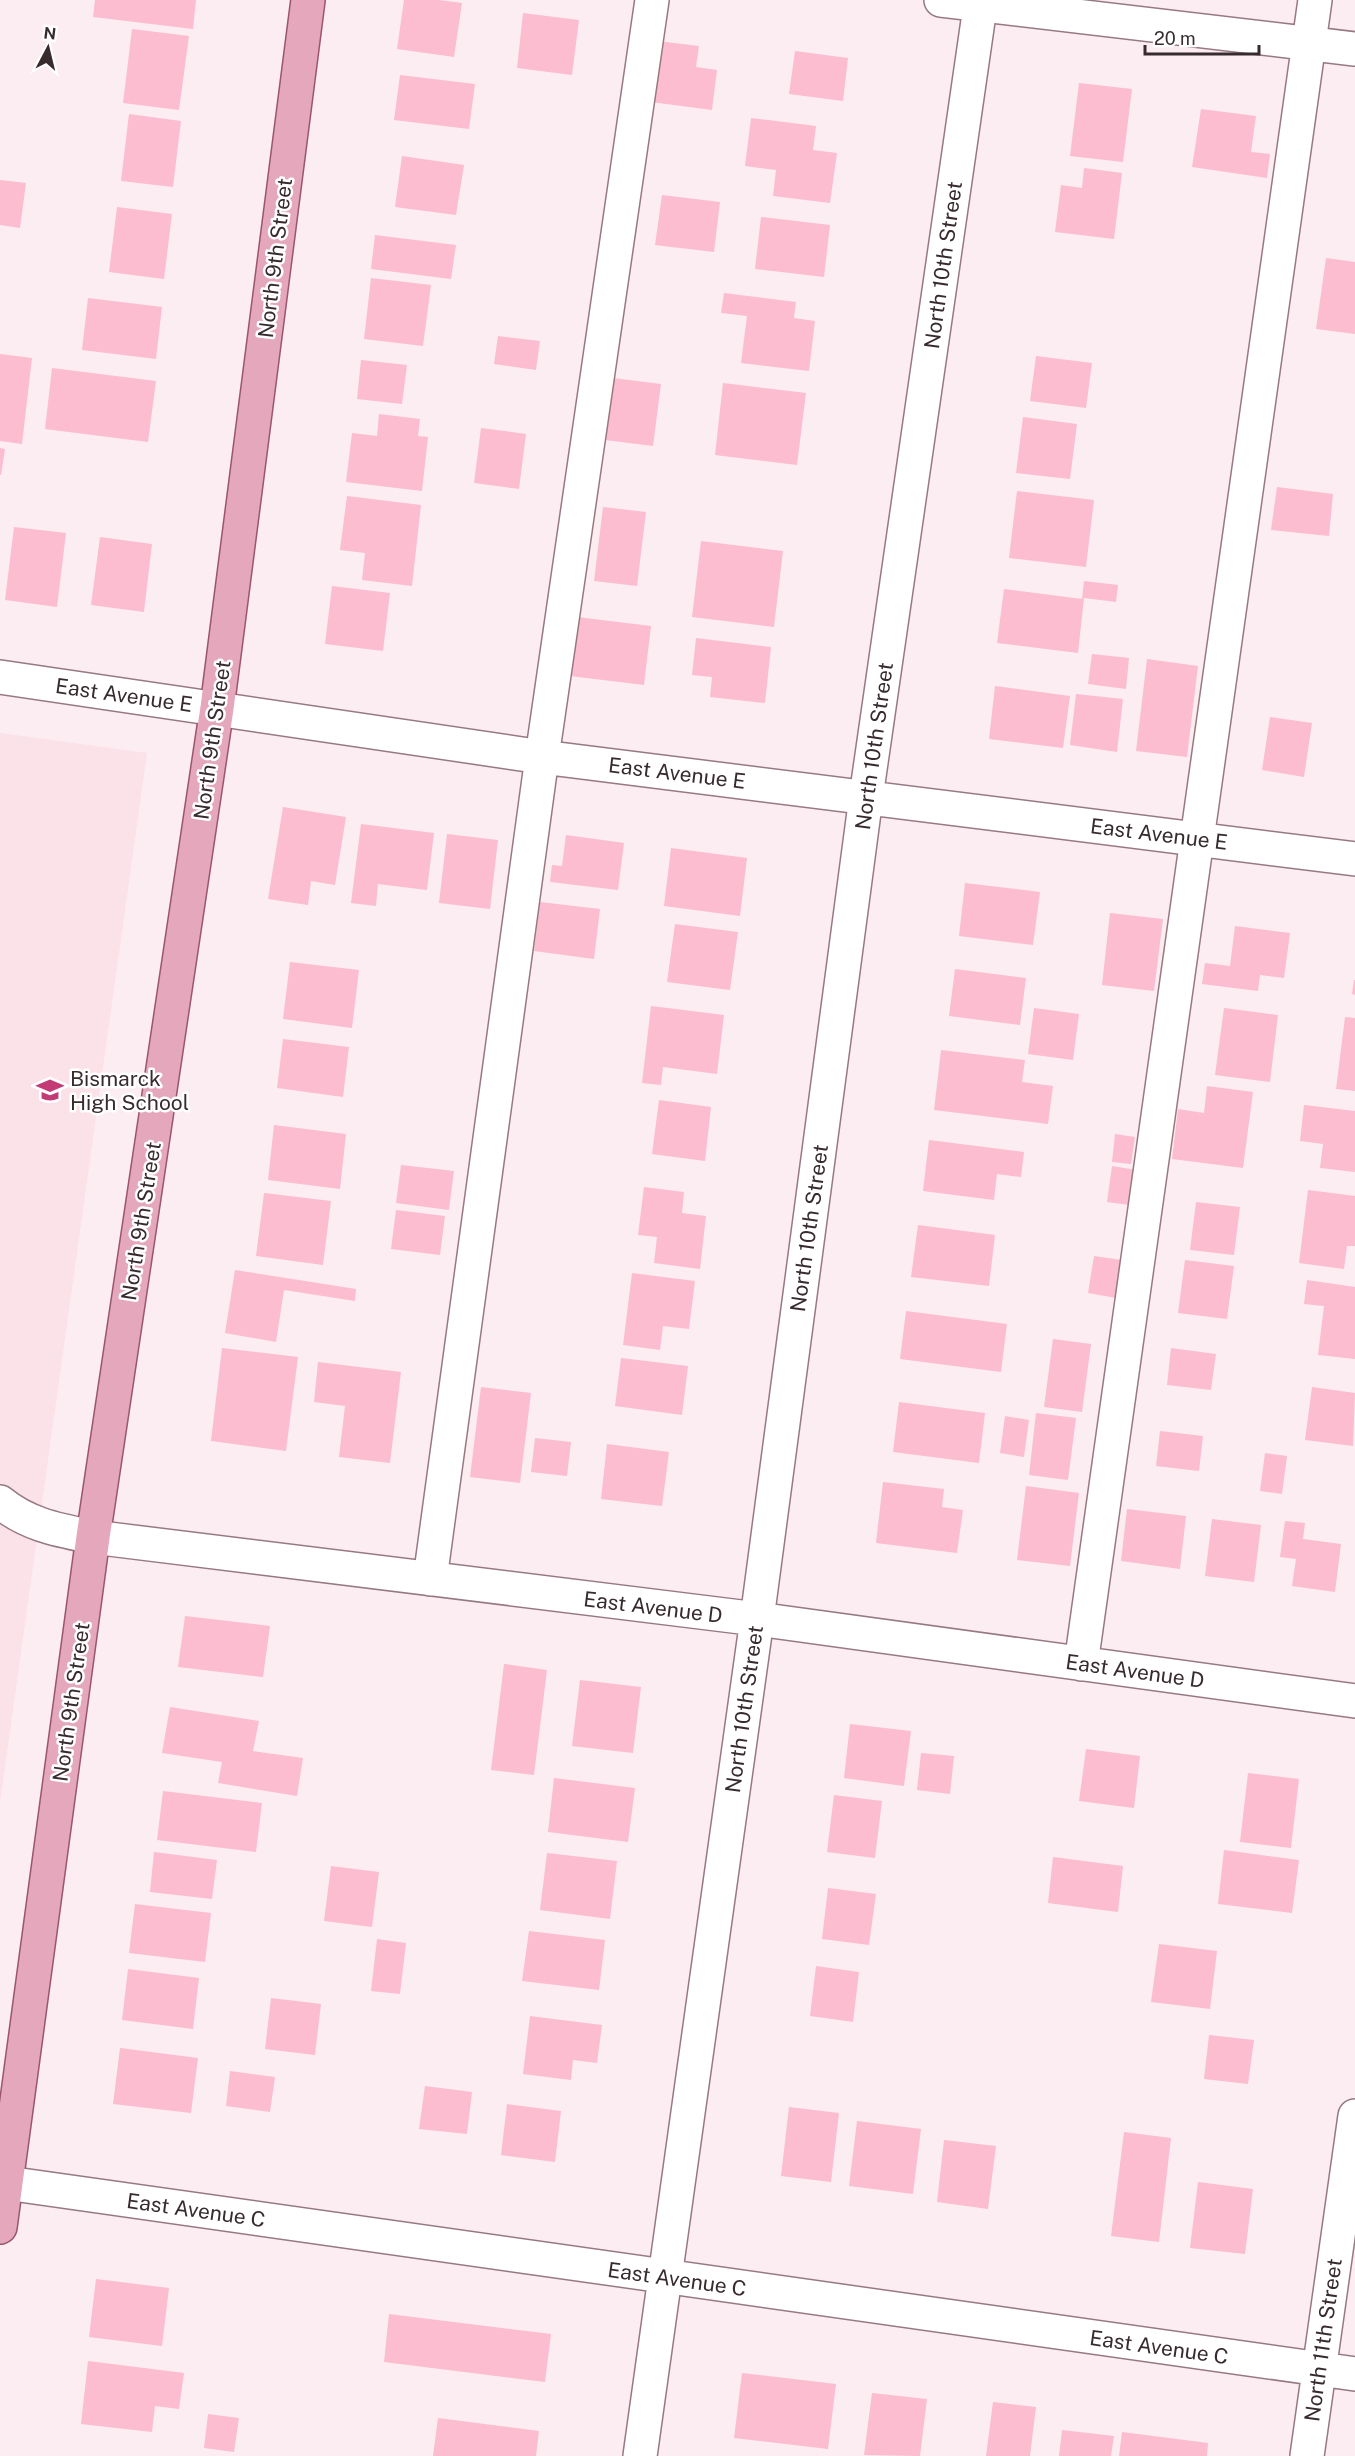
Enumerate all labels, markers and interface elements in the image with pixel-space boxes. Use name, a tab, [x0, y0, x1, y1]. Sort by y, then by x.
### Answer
north arrow	[18, 18, 78, 78]
scale bar	[1145, 18, 1259, 56]
text: N	[42, 23, 57, 44]
text: 20 m	[1154, 28, 1196, 49]
street label: North 9th Street	[253, 177, 297, 339]
street label: North 10th Street	[919, 180, 967, 350]
street label: North 9th Street	[188, 659, 236, 821]
street label: North 10th Street	[850, 661, 898, 831]
street label: East Avenue E	[54, 673, 194, 717]
street label: East Avenue E	[607, 752, 747, 794]
street label: East Avenue E	[1089, 813, 1229, 855]
place label: Bismarck High School	[70, 1066, 189, 1115]
school or university icon: Bismarck High School	[35, 1075, 65, 1105]
street label: North 9th Street	[116, 1140, 166, 1302]
street label: North 10th Street	[785, 1143, 833, 1313]
street label: East Avenue D	[582, 1586, 724, 1628]
street label: North 9th Street	[47, 1621, 95, 1783]
street label: North 10th Street	[720, 1624, 768, 1794]
street label: East Avenue D	[1064, 1649, 1206, 1693]
street label: East Avenue C	[125, 2188, 267, 2232]
street label: East Avenue C	[606, 2257, 748, 2301]
street label: North 11th Street	[1299, 2257, 1347, 2423]
street label: East Avenue C	[1088, 2325, 1230, 2369]

